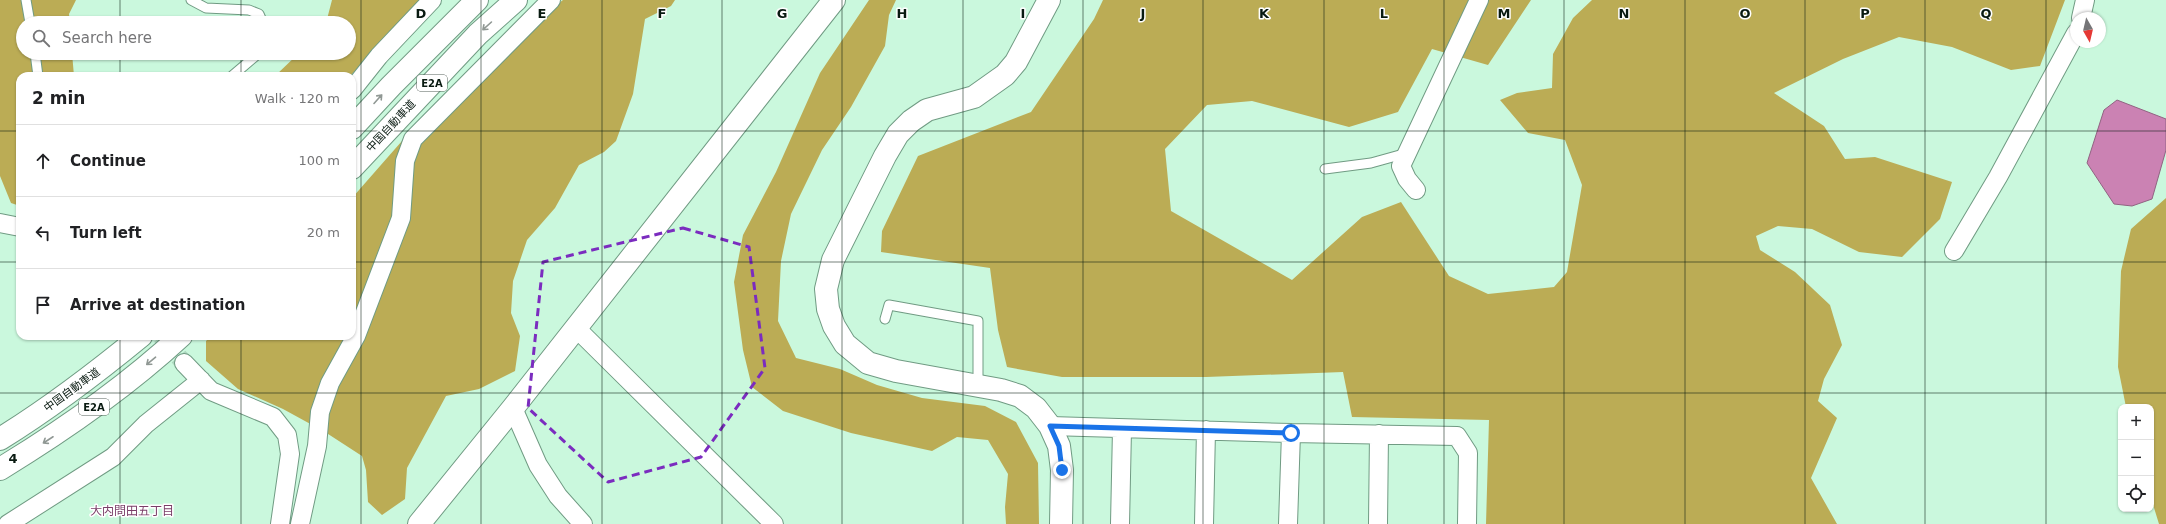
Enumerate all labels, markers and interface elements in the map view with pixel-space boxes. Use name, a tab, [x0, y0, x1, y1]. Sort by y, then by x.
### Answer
text: D	[416, 6, 427, 21]
text: E	[538, 6, 546, 21]
text: F	[658, 6, 666, 21]
text: G	[777, 6, 787, 21]
text: H	[897, 6, 907, 21]
text: I	[1021, 6, 1025, 21]
text: J	[1140, 6, 1145, 21]
text: K	[1259, 6, 1270, 21]
text: L	[1380, 6, 1388, 21]
text: M	[1498, 6, 1510, 21]
text: N	[1619, 6, 1629, 21]
text: O	[1739, 6, 1751, 21]
text: P	[1860, 6, 1870, 21]
text: Q	[1980, 6, 1992, 21]
north arrow	[2070, 12, 2106, 48]
search box	[16, 16, 356, 60]
one-way arrow	[482, 22, 492, 31]
icon: search	[30, 27, 52, 49]
text: Search here	[62, 29, 152, 47]
road number: E2A	[417, 75, 447, 91]
text: 2 min	[32, 88, 85, 108]
text: Walk · 120 m	[255, 91, 340, 106]
one-way arrow	[374, 94, 383, 105]
street label: 中国自動車道	[364, 97, 418, 155]
icon: ahead	[32, 150, 54, 172]
text: Continue	[70, 152, 146, 170]
text: 100 m	[298, 153, 340, 168]
icon: left	[32, 222, 54, 244]
text: Turn left	[70, 224, 142, 242]
text: 20 m	[307, 225, 340, 240]
icon: arrive	[32, 294, 54, 316]
text: Arrive at destination	[70, 296, 245, 314]
one-way arrow	[146, 357, 157, 366]
street label: 中国自動車道	[41, 365, 103, 415]
road number: E2A	[79, 399, 109, 415]
map controls	[2118, 404, 2154, 512]
button: +	[2118, 404, 2154, 440]
route start	[1282, 424, 1300, 442]
one-way arrow	[42, 435, 53, 444]
button: −	[2118, 440, 2154, 476]
text: 4	[8, 451, 18, 466]
route end	[1053, 461, 1071, 479]
button: locate	[2118, 476, 2154, 512]
district label: 大内問田五丁目	[90, 504, 174, 518]

